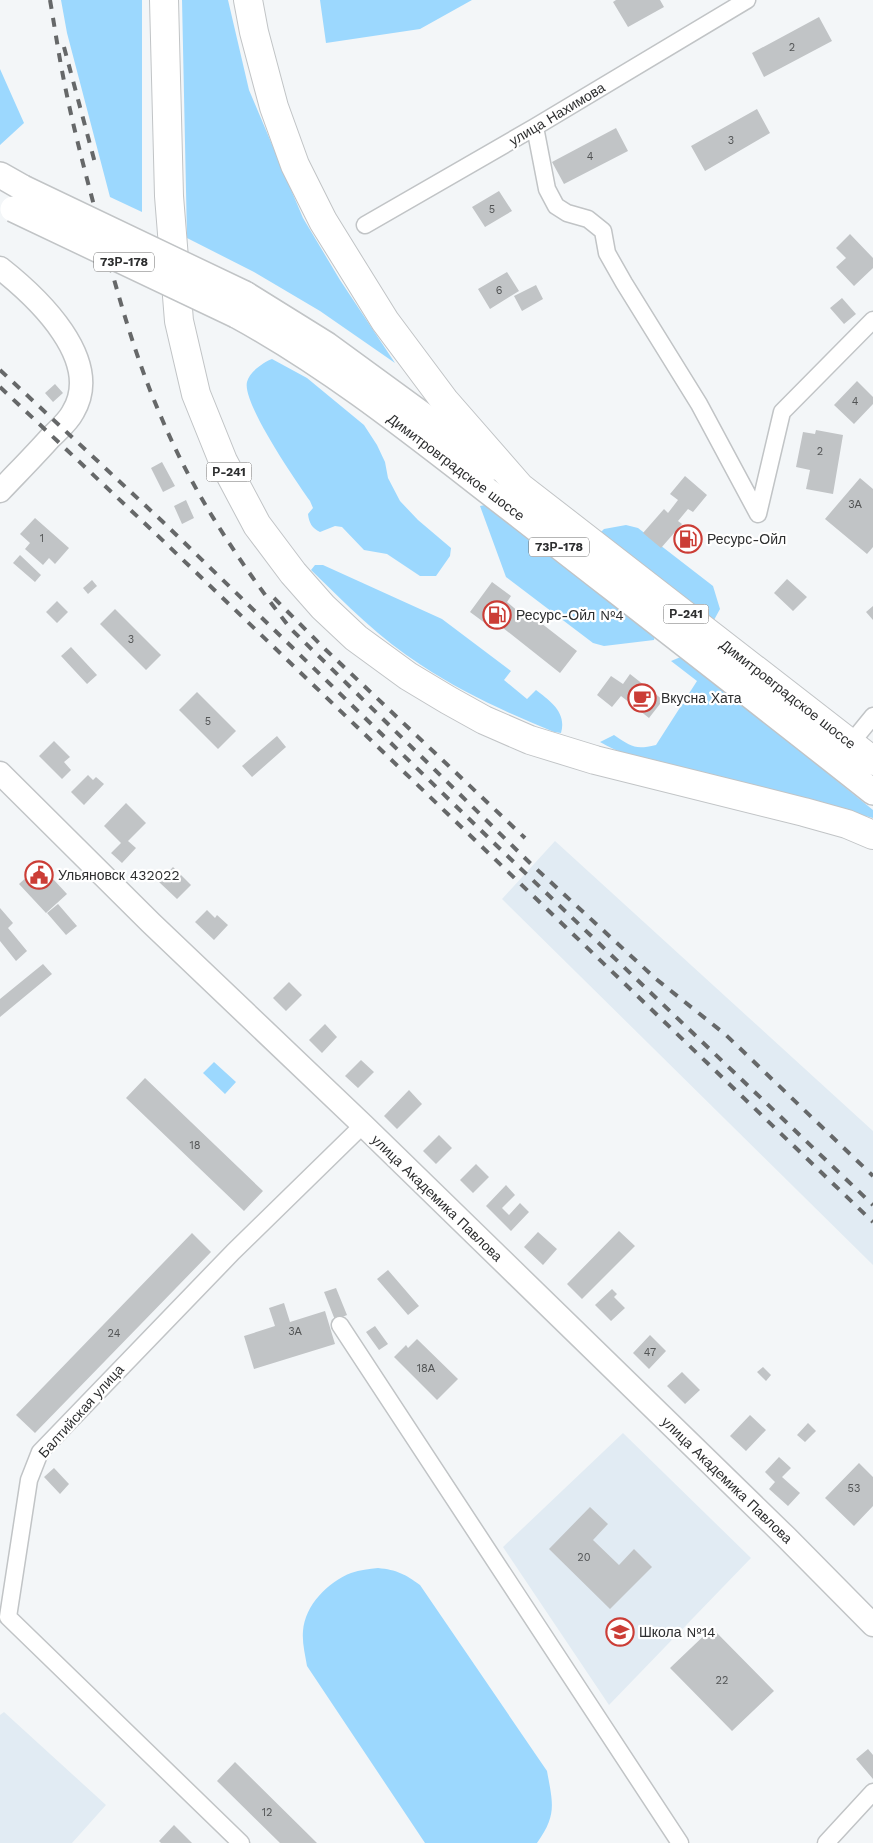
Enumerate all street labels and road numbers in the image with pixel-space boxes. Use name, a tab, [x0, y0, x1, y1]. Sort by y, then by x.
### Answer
street label: улица Нахимова	[506, 79, 608, 149]
road number: 73Р-178	[94, 252, 154, 272]
street label: Димитровградское шоссе	[384, 410, 528, 524]
road number: Р-241	[206, 462, 252, 482]
road number: 73Р-178	[529, 538, 589, 556]
road number: Р-241	[664, 604, 708, 624]
street label: Димитровградское шоссе	[717, 636, 859, 752]
street label: улица Академика Павлова	[368, 1131, 506, 1265]
street label: Балтийская улица	[35, 1361, 127, 1461]
street label: улица Академика Павлова	[658, 1413, 796, 1547]

